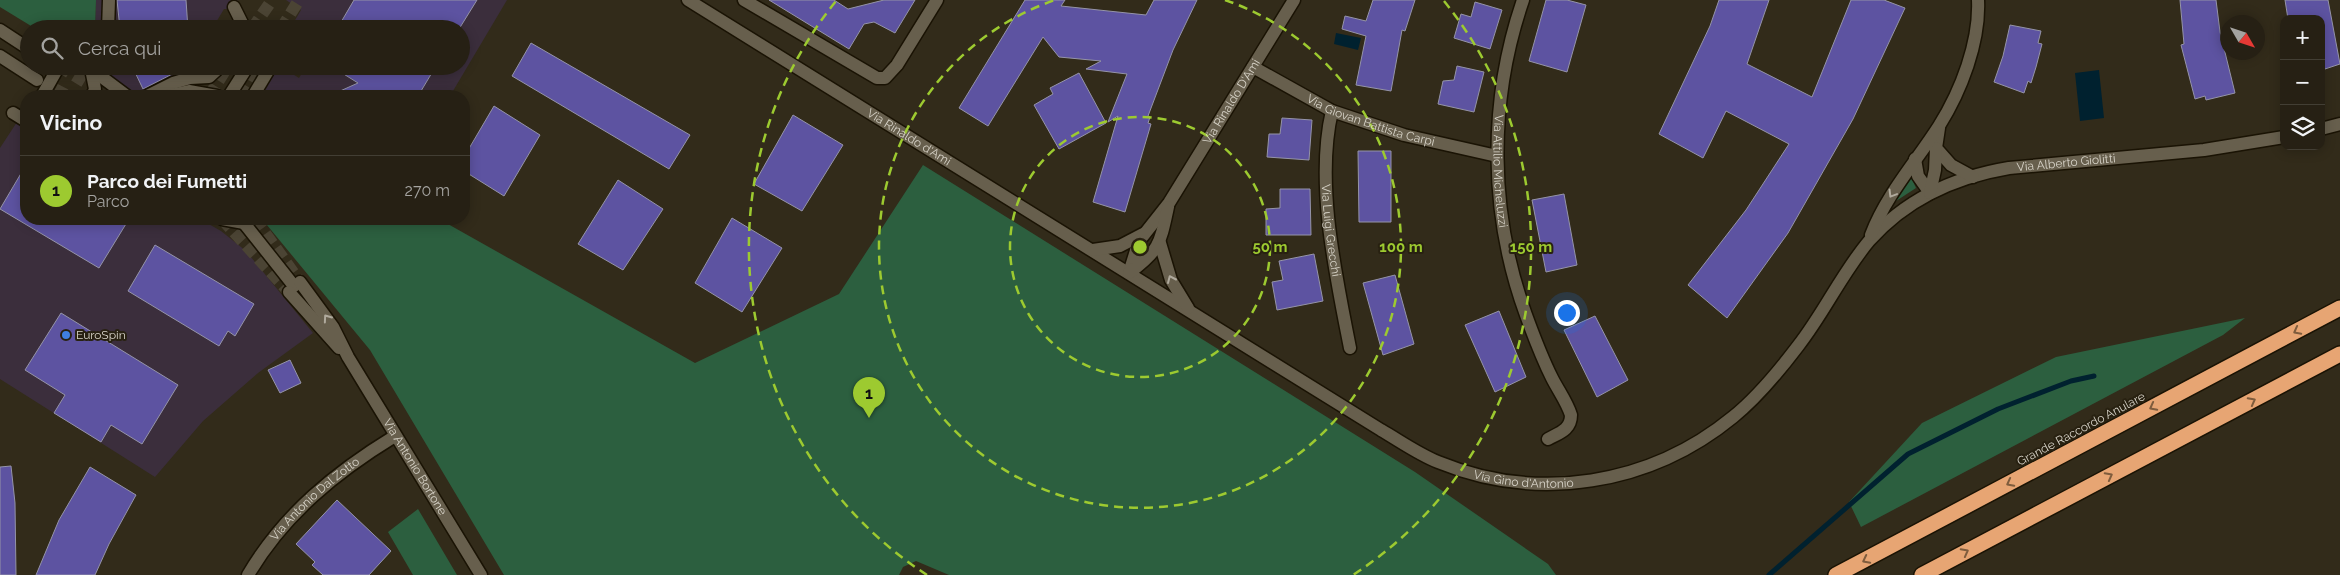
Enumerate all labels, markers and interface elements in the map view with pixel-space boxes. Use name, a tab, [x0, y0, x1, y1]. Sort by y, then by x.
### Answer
north arrow	[2220, 15, 2265, 60]
map controls	[2280, 15, 2325, 150]
button: +	[2280, 15, 2325, 60]
search box	[20, 20, 470, 75]
icon: search	[38, 34, 66, 62]
text: Cerca qui	[78, 37, 161, 59]
street label: Via Rinaldo D'Ami	[1200, 57, 1263, 147]
button: −	[2280, 60, 2325, 105]
street label: Via Giovan Battista Carpi	[1304, 91, 1436, 149]
button: layers	[2280, 105, 2325, 150]
street label: Via Rinaldo d'Ami	[864, 106, 953, 168]
text: Vicino	[40, 110, 102, 135]
street label: Via Attilio Micheluzzi	[1490, 114, 1510, 229]
street label: Via Alberto Giolitti	[2016, 151, 2116, 174]
text: Parco dei Fumetti	[87, 170, 247, 192]
text: 1	[52, 181, 60, 200]
text: 270 m	[405, 181, 450, 200]
street label: Via Luigi Grecchi	[1319, 184, 1343, 277]
one-way arrow	[1889, 189, 1899, 198]
text: Parco	[87, 192, 129, 211]
centre of rings	[1131, 238, 1149, 256]
text: 50 m	[1252, 238, 1288, 256]
text: 100 m	[1379, 238, 1423, 256]
text: 150 m	[1510, 238, 1552, 256]
one-way arrow	[1167, 275, 1178, 284]
your location	[1554, 300, 1580, 326]
one-way arrow	[324, 314, 333, 324]
one-way arrow	[2293, 325, 2302, 335]
place label: EuroSpin	[76, 328, 126, 342]
marker: EuroSpin	[60, 329, 72, 341]
pin: 1	[853, 377, 885, 418]
street label: Grande Raccordo Anulare	[2015, 389, 2147, 469]
one-way arrow	[2247, 397, 2256, 407]
one-way arrow	[2150, 401, 2159, 411]
street label: Via Antonio Bortone	[380, 416, 450, 518]
street label: Via Antonio Dal Zotto	[267, 454, 362, 543]
street label: Via Gino d'Antonio	[1472, 467, 1574, 491]
one-way arrow	[2103, 473, 2112, 483]
one-way arrow	[2006, 477, 2015, 487]
one-way arrow	[1960, 548, 1969, 558]
one-way arrow	[1863, 554, 1872, 564]

